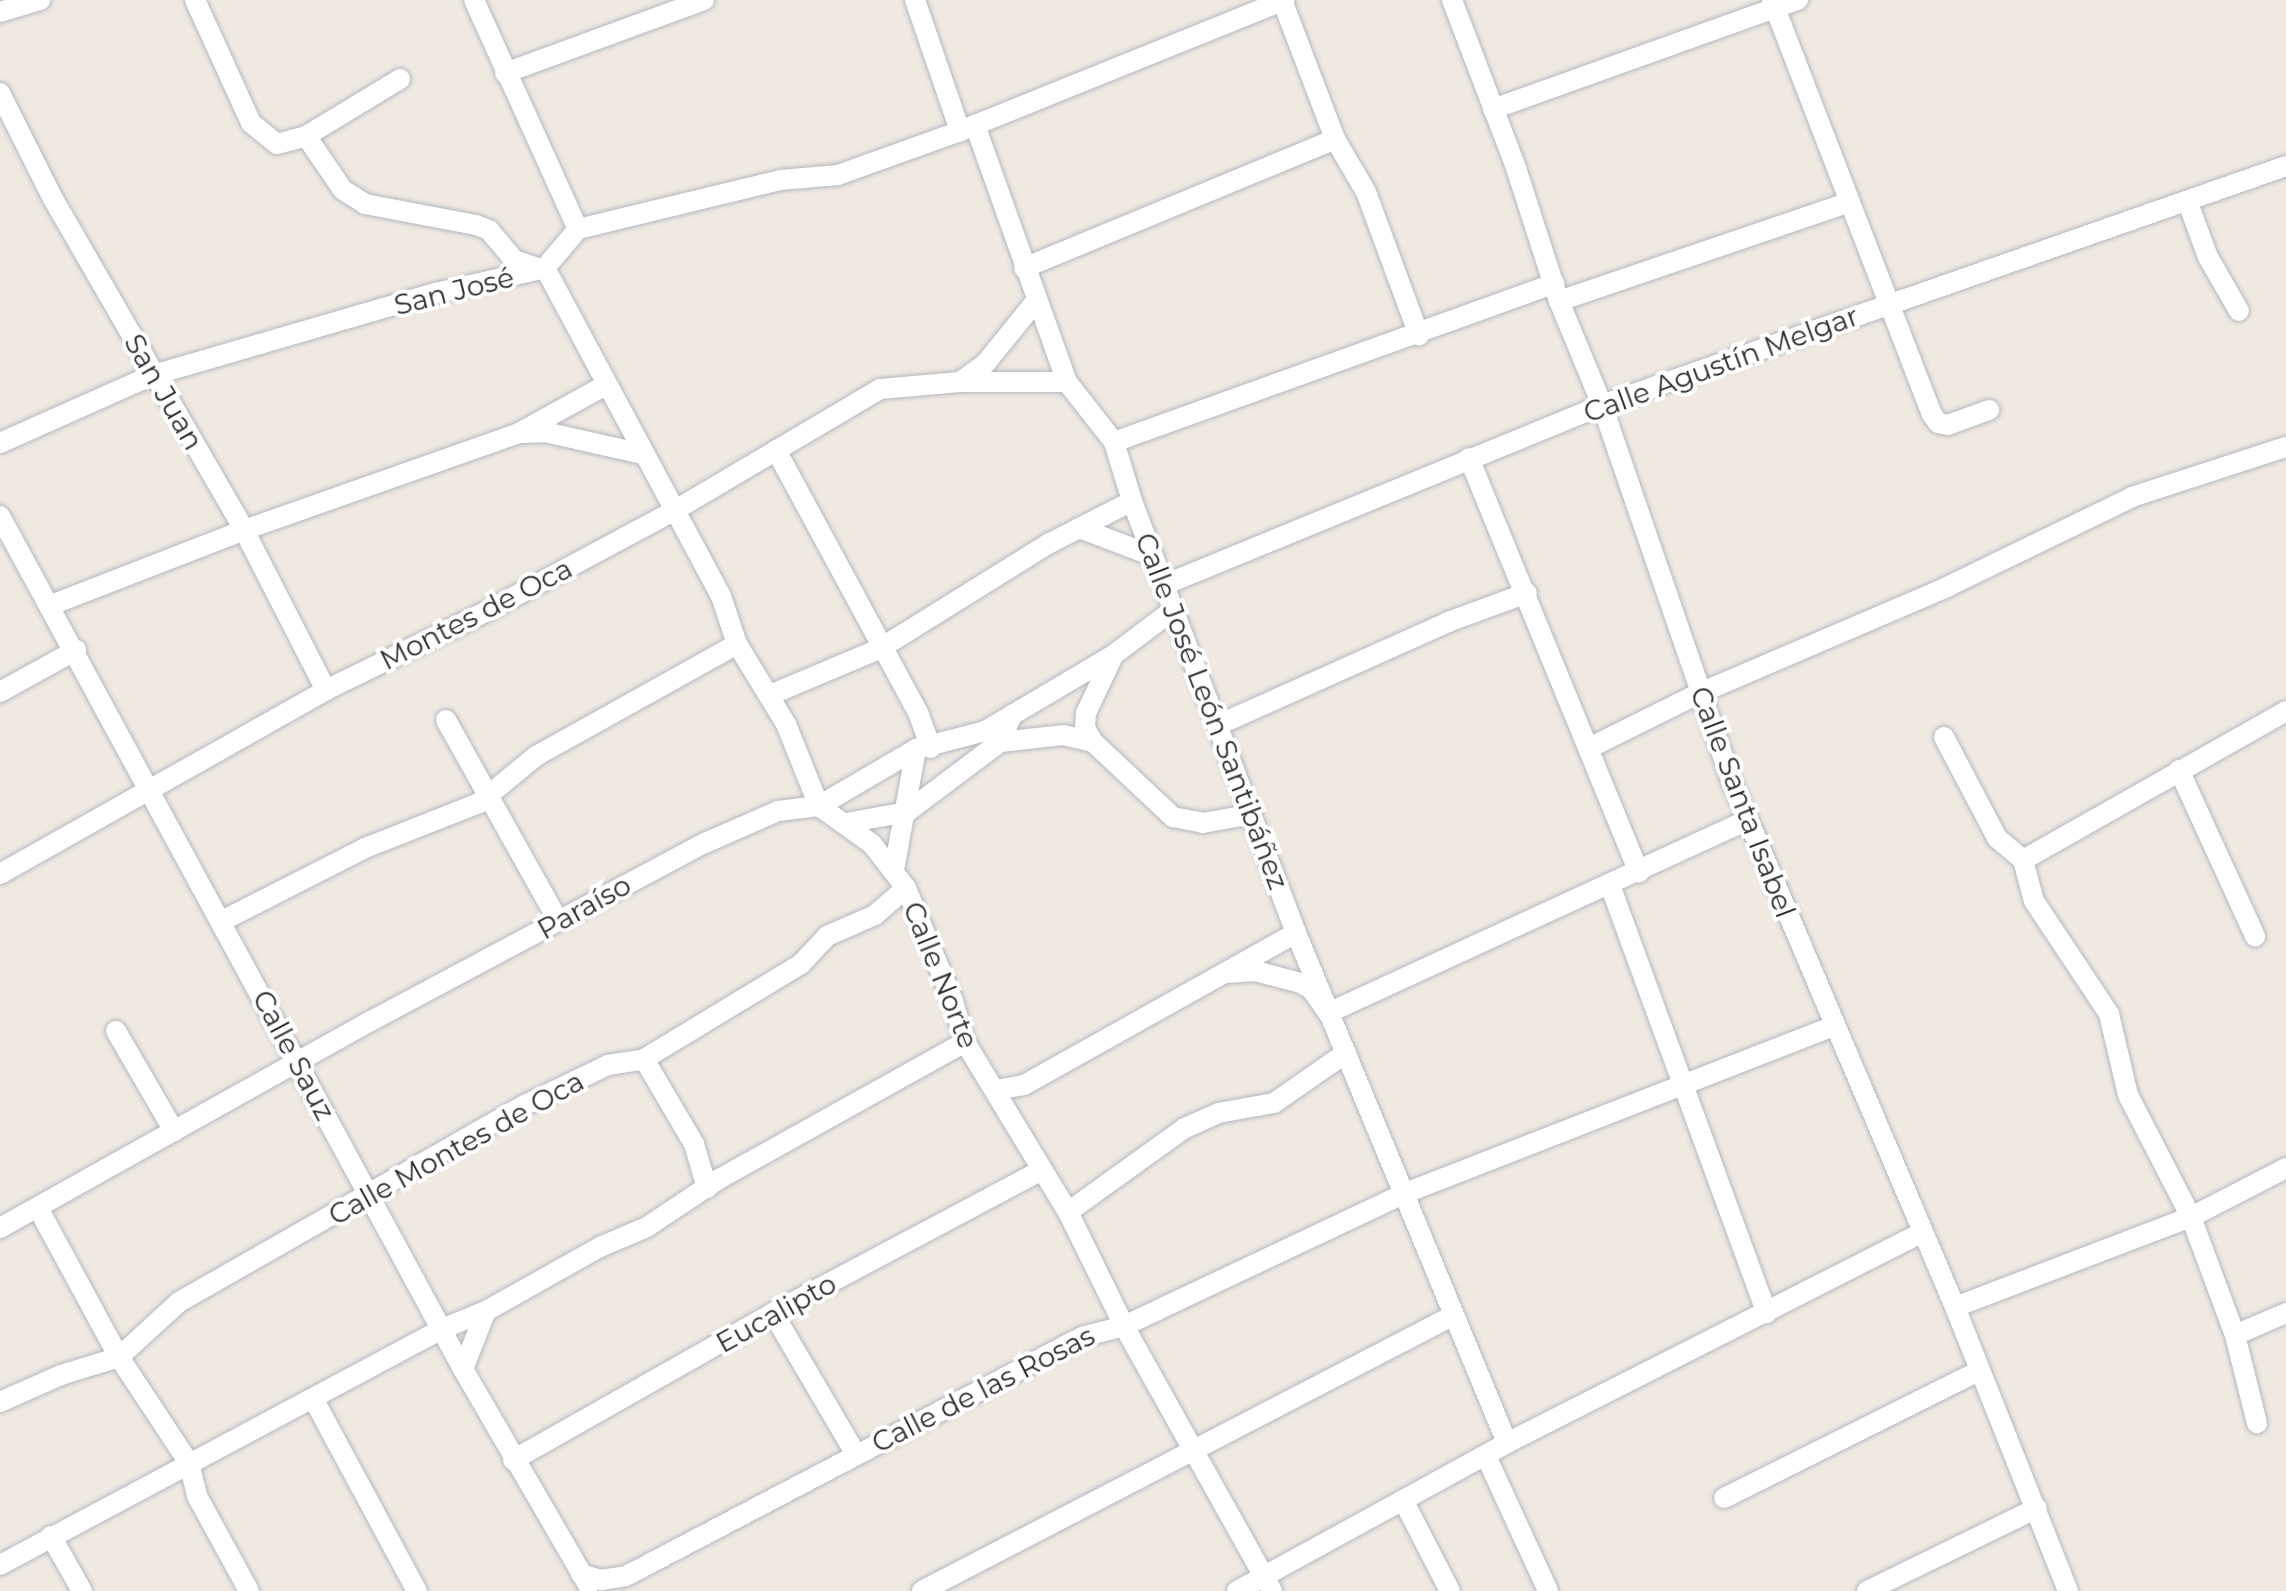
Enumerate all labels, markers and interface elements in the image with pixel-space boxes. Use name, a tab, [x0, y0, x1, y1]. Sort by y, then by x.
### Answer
street label: San José	[391, 260, 517, 322]
street label: Calle Agustín Melgar	[1579, 299, 1863, 429]
street label: San Juan	[117, 328, 211, 456]
street label: Calle José León Santibáñez	[1128, 528, 1296, 894]
street label: Montes de Oca	[374, 551, 578, 677]
street label: Calle Santa Isabel	[1683, 682, 1803, 922]
street label: Paraíso	[531, 868, 637, 946]
street label: Calle Norte	[896, 897, 986, 1053]
street label: Calle Sauz	[246, 984, 342, 1126]
street label: Calle Montes de Oca	[323, 1064, 589, 1232]
street label: Eucalipto	[710, 1266, 842, 1360]
street label: Calle de las Rosas	[866, 1318, 1100, 1460]

